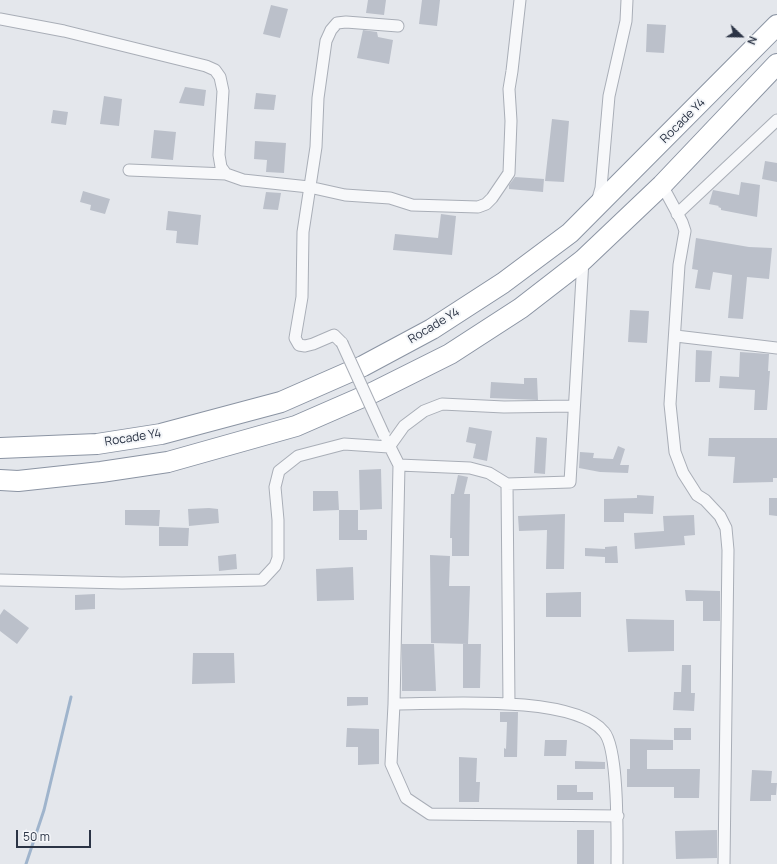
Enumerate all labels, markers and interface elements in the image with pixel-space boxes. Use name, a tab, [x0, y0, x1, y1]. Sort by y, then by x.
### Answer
north arrow	[721, 16, 761, 56]
text: N	[744, 34, 761, 47]
street label: Rocade Y4	[658, 96, 708, 146]
street label: Rocade Y4	[406, 305, 462, 347]
street label: Rocade Y4	[104, 426, 162, 450]
scale bar	[18, 822, 93, 848]
text: 50 m	[23, 828, 50, 845]

